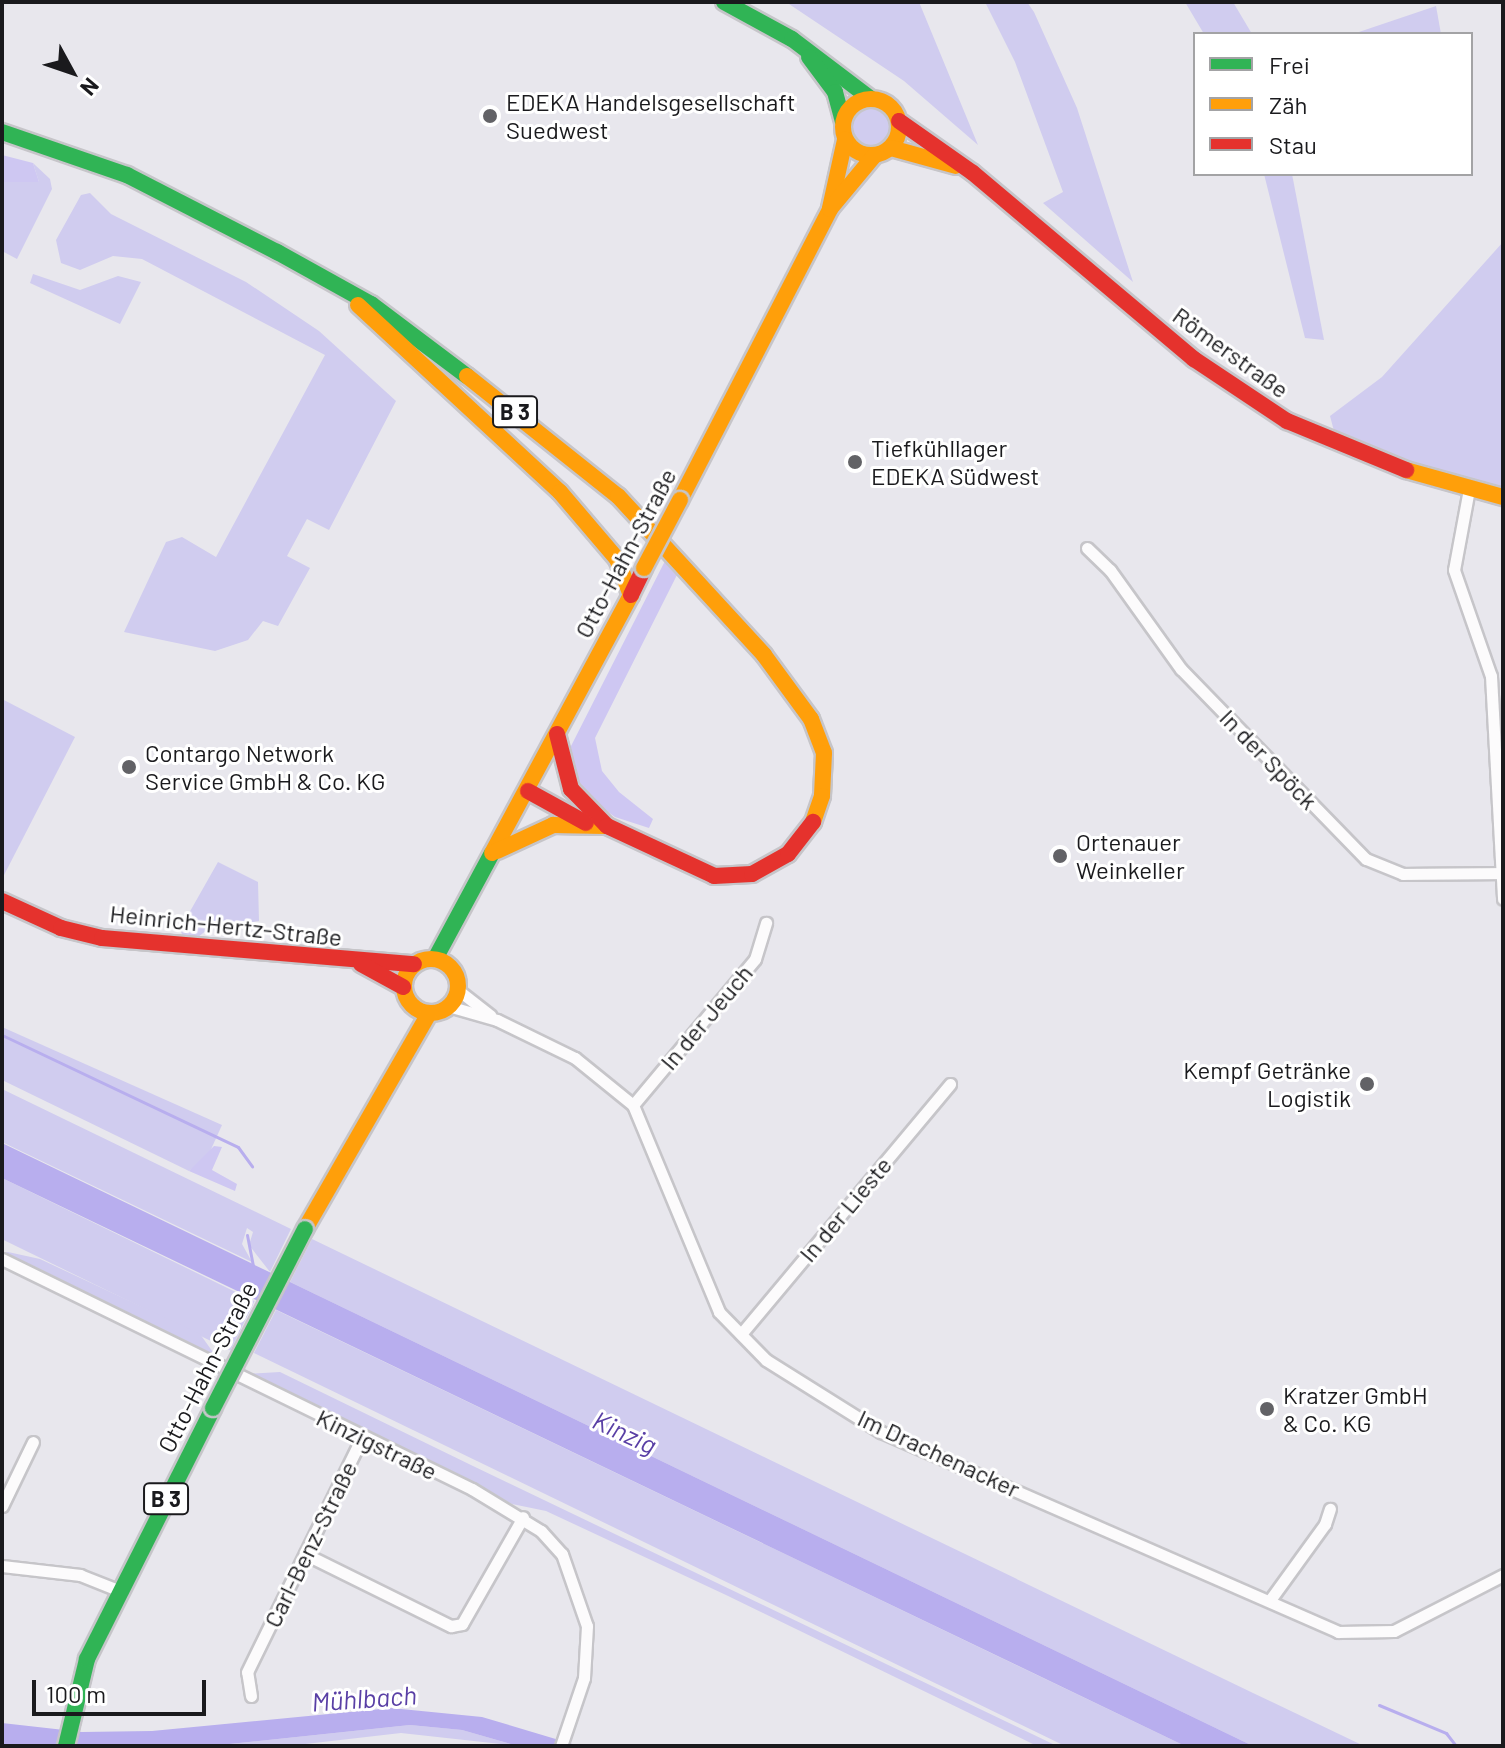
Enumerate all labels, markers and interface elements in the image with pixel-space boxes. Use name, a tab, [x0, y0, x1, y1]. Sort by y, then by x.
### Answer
north arrow	[32, 32, 112, 112]
legend	[1193, 32, 1473, 176]
text: Frei	[1269, 50, 1310, 79]
text: N	[76, 73, 105, 101]
place label: EDEKA Handelsgesellschaft Suedwest	[506, 88, 795, 144]
text: Zäh	[1269, 90, 1307, 119]
marker: EDEKA Handelsgesellschaft Suedwest	[481, 107, 499, 125]
text: Stau	[1269, 130, 1317, 159]
street label: Römerstraße	[1168, 300, 1294, 404]
road number: B 3	[491, 394, 539, 430]
place label: Tiefkühllager EDEKA Südwest	[871, 434, 1039, 490]
marker: Tiefkühllager EDEKA Südwest	[846, 453, 864, 471]
street label: Otto-Hahn-Straße	[568, 463, 682, 643]
street label: In der Spöck	[1214, 703, 1324, 815]
place label: Contargo Network Service GmbH & Co. KG	[145, 739, 385, 795]
marker: Contargo Network Service GmbH & Co. KG	[120, 758, 138, 776]
place label: Ortenauer Weinkeller	[1076, 828, 1185, 884]
marker: Ortenauer Weinkeller	[1051, 847, 1069, 865]
street label: Heinrich-Hertz-Straße	[108, 898, 344, 952]
street label: In der Jeuch	[654, 959, 758, 1075]
place label: Kempf Getränke Logistik	[1183, 1056, 1351, 1112]
marker: Kempf Getränke Logistik	[1358, 1075, 1376, 1093]
street label: In der Lieste	[793, 1151, 897, 1267]
street label: Otto-Hahn-Straße	[152, 1277, 262, 1457]
place label: Kratzer GmbH & Co. KG	[1283, 1381, 1428, 1437]
marker: Kratzer GmbH & Co. KG	[1258, 1400, 1276, 1418]
street label: Kinzigstraße	[312, 1402, 442, 1486]
street label: Im Drachenacker	[853, 1403, 1025, 1503]
water label: Kinzig	[588, 1404, 662, 1460]
street label: Carl-Benz-Straße	[257, 1456, 363, 1632]
road number: B 3	[142, 1481, 190, 1517]
scale bar	[36, 1664, 210, 1714]
text: 100 m	[46, 1679, 106, 1708]
water label: Mühlbach	[310, 1679, 418, 1717]

